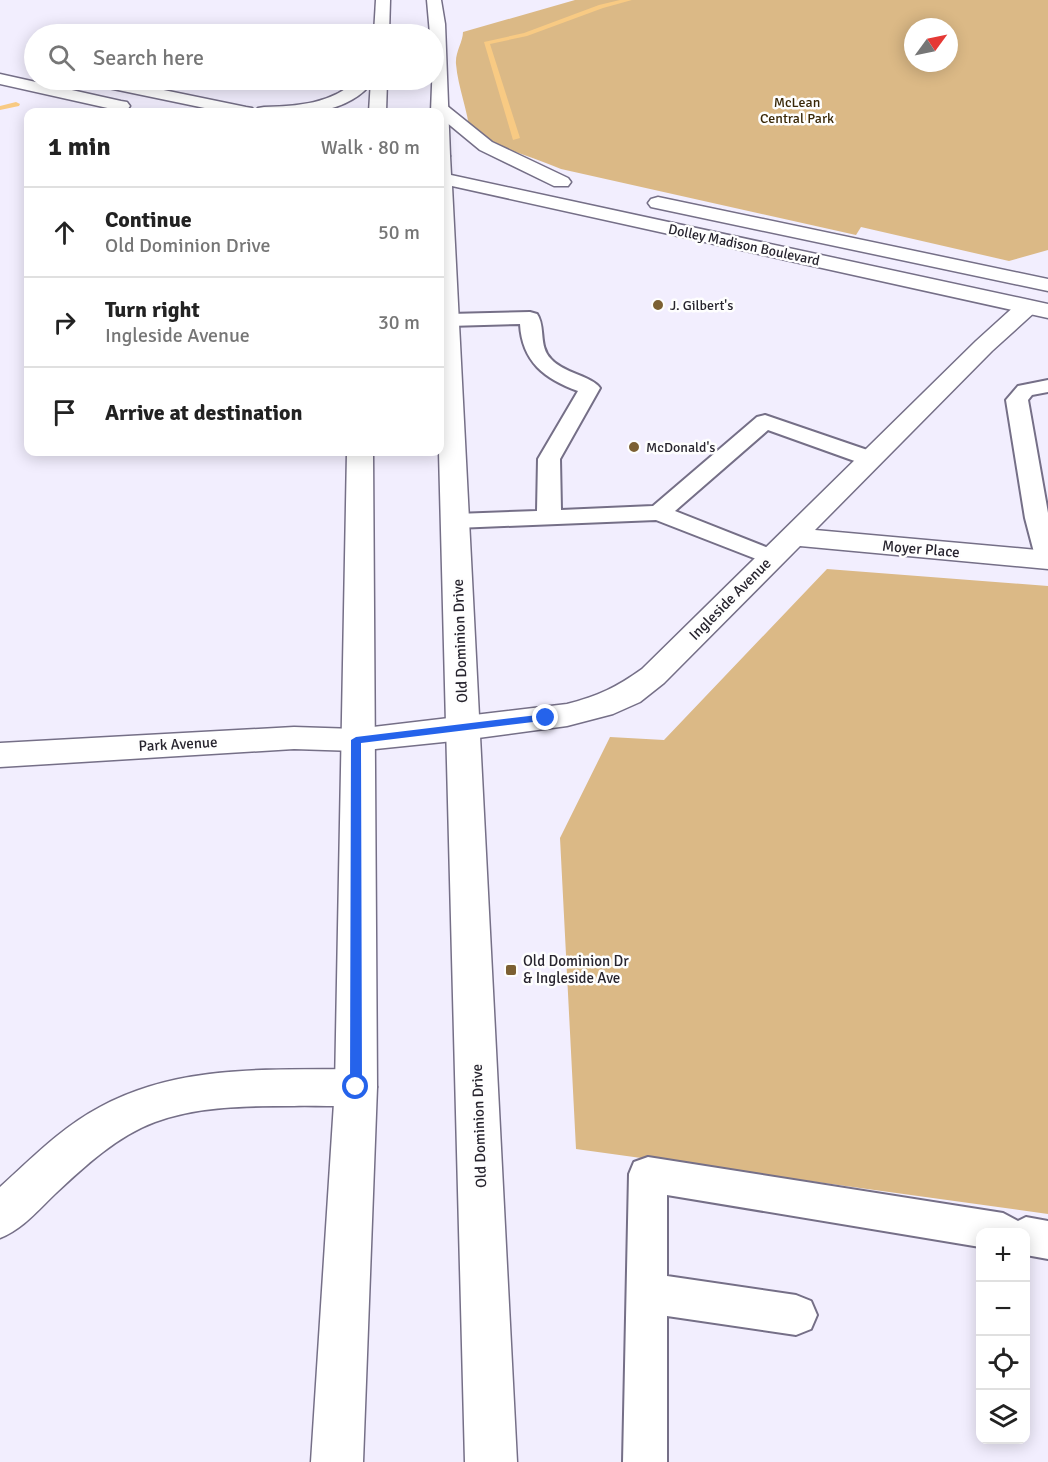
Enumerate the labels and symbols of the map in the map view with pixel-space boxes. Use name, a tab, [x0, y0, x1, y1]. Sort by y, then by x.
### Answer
north arrow	[904, 18, 958, 72]
park label: McLean Central Park	[760, 94, 834, 127]
street label: Dolley Madison Boulevard	[667, 221, 821, 269]
place label: J. Gilbert's	[670, 297, 733, 314]
marker: J. Gilbert's	[651, 298, 665, 312]
place label: McDonald's	[646, 439, 715, 456]
marker: McDonald's	[627, 440, 641, 454]
street label: Moyer Place	[881, 537, 961, 561]
street label: Ingleside Avenue	[685, 554, 775, 644]
street label: Old Dominion Drive	[449, 579, 471, 703]
route end	[532, 704, 558, 730]
street label: Park Avenue	[138, 733, 218, 755]
place label: Old Dominion Dr & Ingleside Ave	[523, 952, 629, 987]
marker: Old Dominion Dr & Ingleside Ave	[504, 963, 518, 977]
street label: Old Dominion Drive	[468, 1064, 490, 1188]
route start	[342, 1073, 368, 1099]

